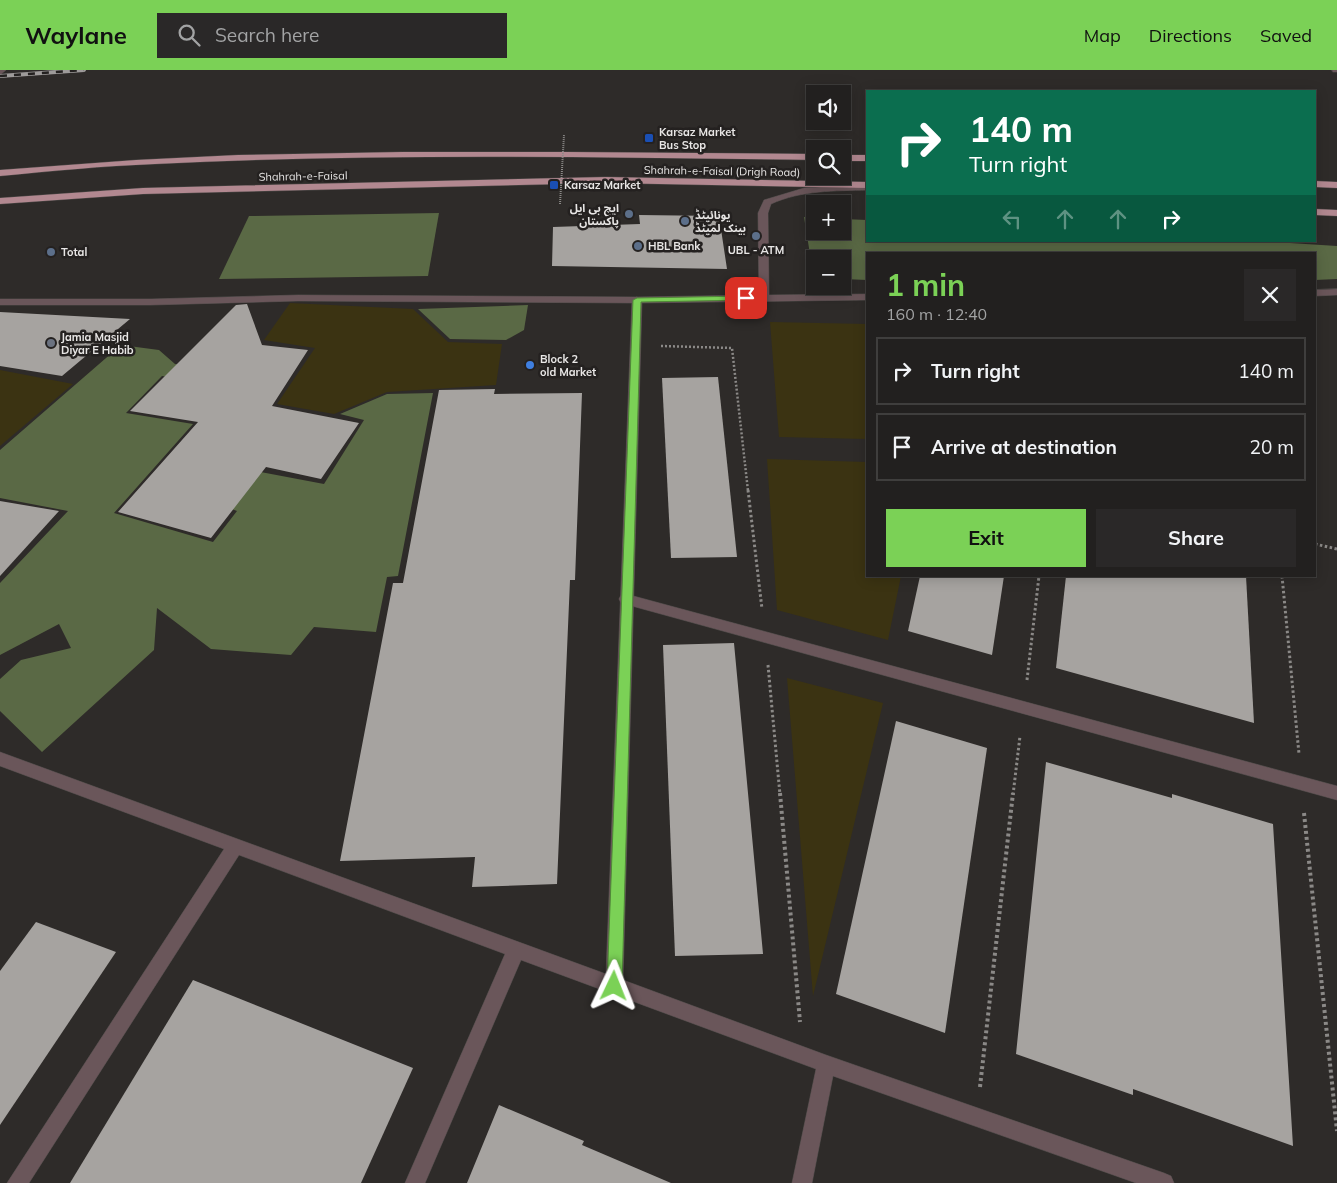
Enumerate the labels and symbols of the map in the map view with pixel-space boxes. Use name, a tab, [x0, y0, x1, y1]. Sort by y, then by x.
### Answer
place label: Karsaz Market Bus Stop	[659, 125, 735, 152]
marker: Karsaz Market Bus Stop	[643, 132, 655, 144]
street label: Shahrah-e-Faisal (Drigh Road)	[644, 163, 800, 179]
street label: Shahrah-e-Faisal	[258, 168, 348, 184]
place label: Karsaz Market	[564, 178, 640, 192]
marker: Karsaz Market	[548, 179, 560, 191]
place label: ایچ بی ایل پاکستان	[570, 201, 619, 229]
marker: ایچ بی ایل پاکستان	[623, 208, 635, 220]
place label: یونائیٹڈ بینک لمیٹڈ	[695, 208, 746, 235]
marker: یونائیٹڈ بینک لمیٹڈ	[679, 215, 691, 227]
marker: UBL - ATM	[750, 230, 762, 242]
place label: HBL Bank	[648, 239, 701, 253]
marker: HBL Bank	[632, 240, 644, 252]
place label: UBL - ATM	[728, 243, 784, 257]
place label: Total	[61, 245, 87, 259]
marker: Total	[45, 246, 57, 258]
pin	[725, 277, 767, 319]
place label: Jamia Masjid Diyar E Habib	[61, 330, 134, 357]
marker: Jamia Masjid Diyar E Habib	[45, 337, 57, 349]
place label: Block 2 old Market	[540, 352, 596, 379]
marker: Block 2 old Market	[524, 359, 536, 371]
position arrow	[587, 959, 639, 1011]

